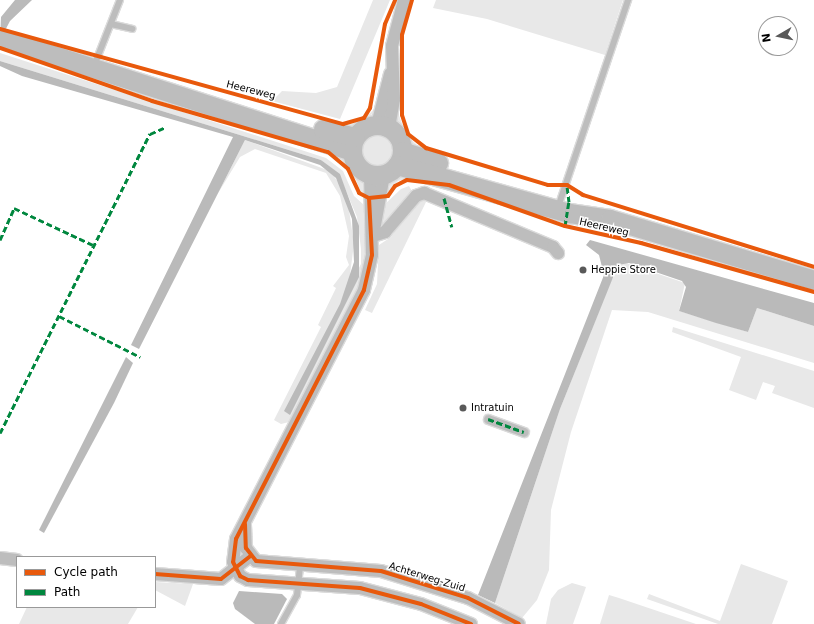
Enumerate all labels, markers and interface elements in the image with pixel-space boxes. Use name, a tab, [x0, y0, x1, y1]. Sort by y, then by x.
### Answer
north arrow	[758, 16, 798, 56]
text: N	[760, 32, 774, 43]
street label: Heereweg	[225, 78, 277, 102]
street label: Heereweg	[578, 215, 630, 239]
place label: Heppie Store	[591, 264, 656, 276]
marker: Heppie Store	[578, 265, 588, 275]
place label: Intratuin	[471, 402, 514, 414]
marker: Intratuin	[458, 403, 468, 413]
legend	[16, 556, 156, 608]
street label: Achterweg-Zuid	[387, 560, 467, 594]
text: Cycle path	[54, 565, 118, 579]
text: Path	[54, 585, 80, 599]

